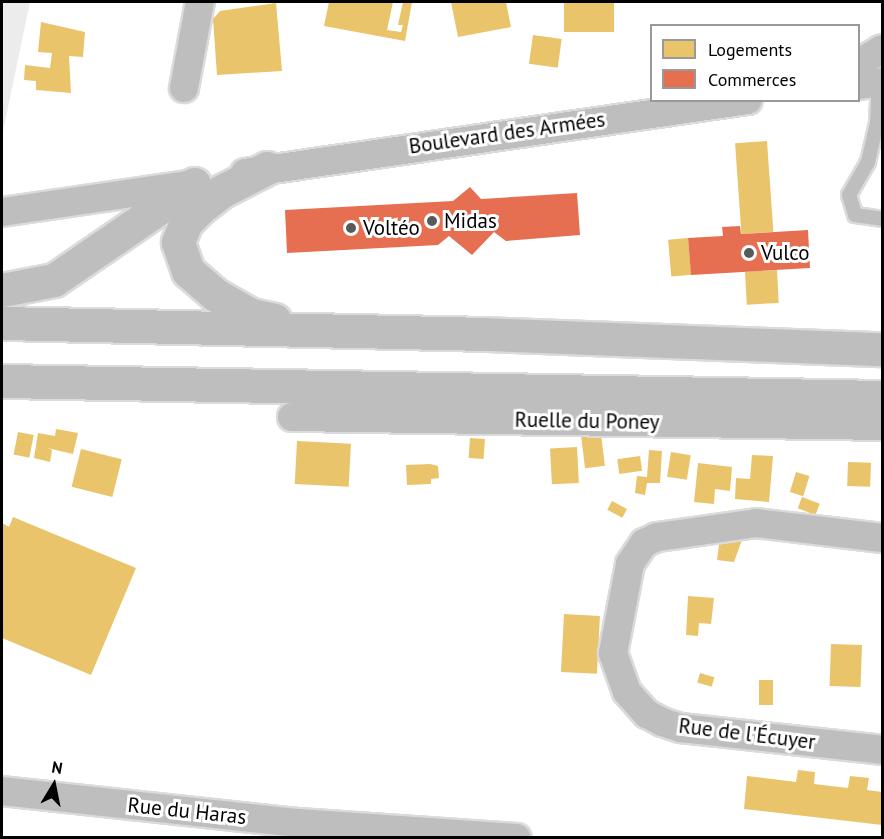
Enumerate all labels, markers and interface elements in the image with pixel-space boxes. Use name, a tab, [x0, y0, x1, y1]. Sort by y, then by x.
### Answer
legend	[650, 24, 860, 102]
text: Logements	[708, 38, 792, 61]
text: Commerces	[708, 68, 796, 91]
street label: Boulevard des Armées	[407, 107, 607, 159]
place label: Midas	[444, 208, 497, 234]
marker: Midas	[425, 214, 439, 228]
place label: Voltéo	[363, 215, 420, 241]
marker: Voltéo	[344, 221, 358, 235]
place label: Vulco	[761, 240, 810, 266]
marker: Vulco	[742, 246, 756, 260]
street label: Ruelle du Poney	[514, 407, 660, 435]
street label: Rue de l'Écuyer	[677, 713, 817, 755]
north arrow	[24, 755, 84, 815]
text: N	[50, 757, 64, 778]
street label: Rue du Haras	[126, 792, 248, 830]

